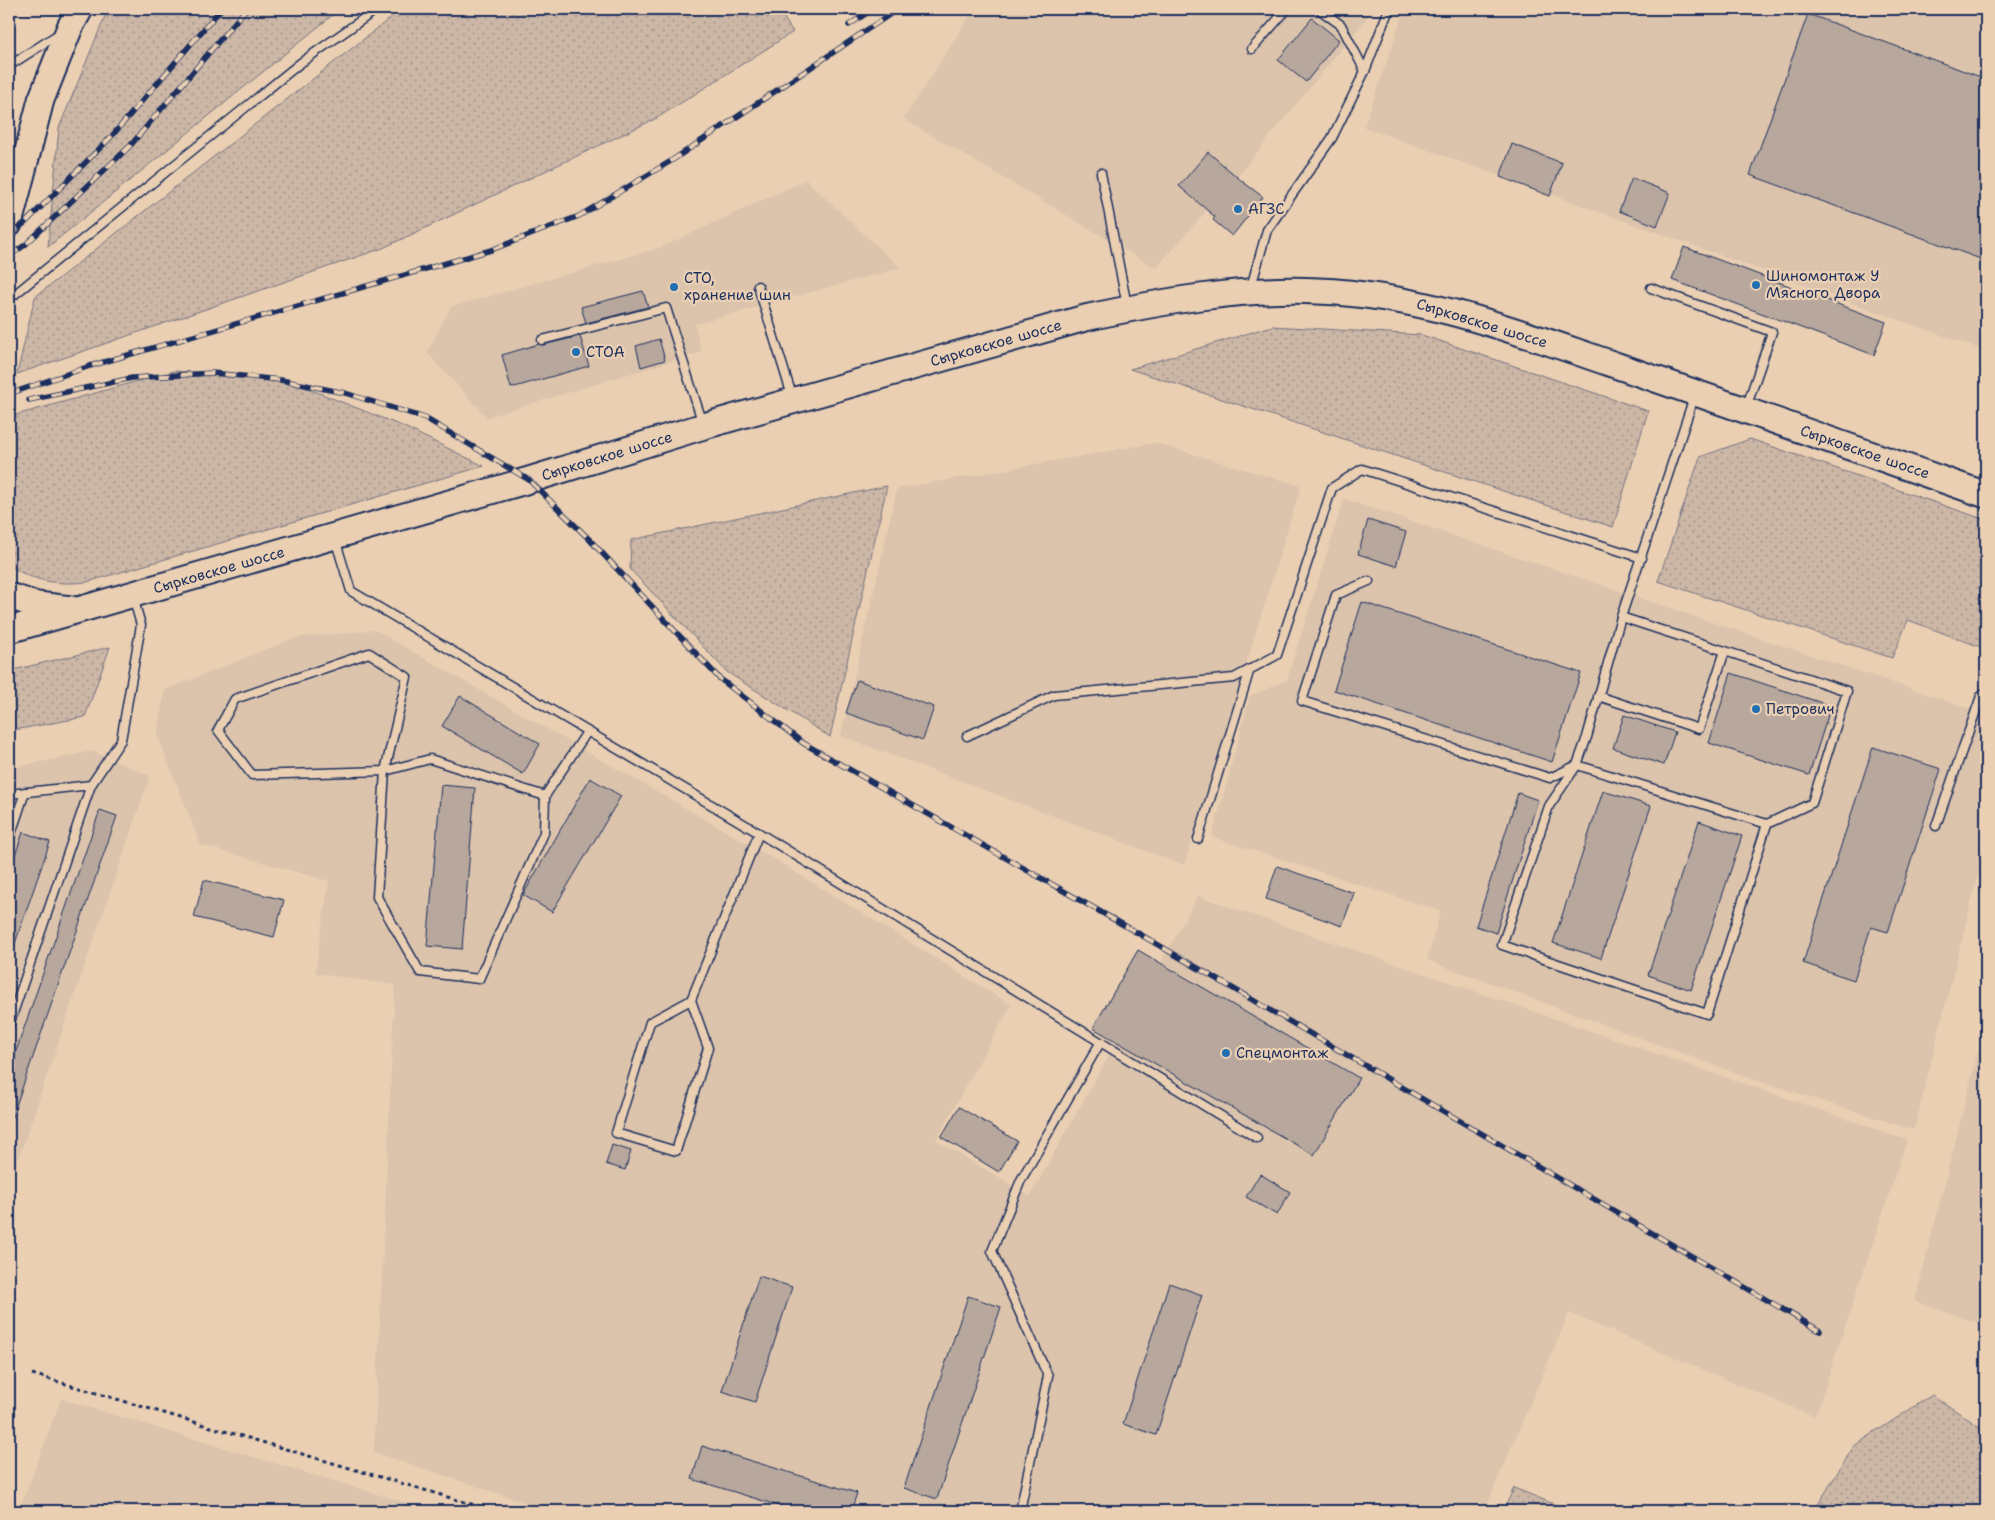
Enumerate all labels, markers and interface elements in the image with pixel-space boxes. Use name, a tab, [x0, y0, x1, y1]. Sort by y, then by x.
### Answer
place label: АГЗС	[1248, 199, 1285, 219]
marker: АГЗС	[1232, 203, 1244, 215]
place label: Шиномонтаж У Мясного Двора	[1766, 266, 1881, 303]
place label: СТО, хранение шин	[684, 268, 791, 305]
marker: Шиномонтаж У Мясного Двора	[1750, 279, 1762, 291]
marker: СТО, хранение шин	[668, 281, 680, 293]
street label: Сырковское шоссе	[1414, 294, 1550, 352]
street label: Сырковское шоссе	[928, 315, 1064, 371]
place label: СТОА	[586, 342, 625, 362]
marker: СТОА	[570, 346, 582, 358]
street label: Сырковское шоссе	[1798, 420, 1932, 484]
street label: Сырковское шоссе	[539, 427, 675, 485]
street label: Сырковское шоссе	[151, 542, 287, 598]
place label: Петрович	[1766, 699, 1835, 719]
marker: Петрович	[1750, 703, 1762, 715]
place label: Спецмонтаж	[1236, 1043, 1329, 1063]
marker: Спецмонтаж	[1220, 1047, 1232, 1059]

